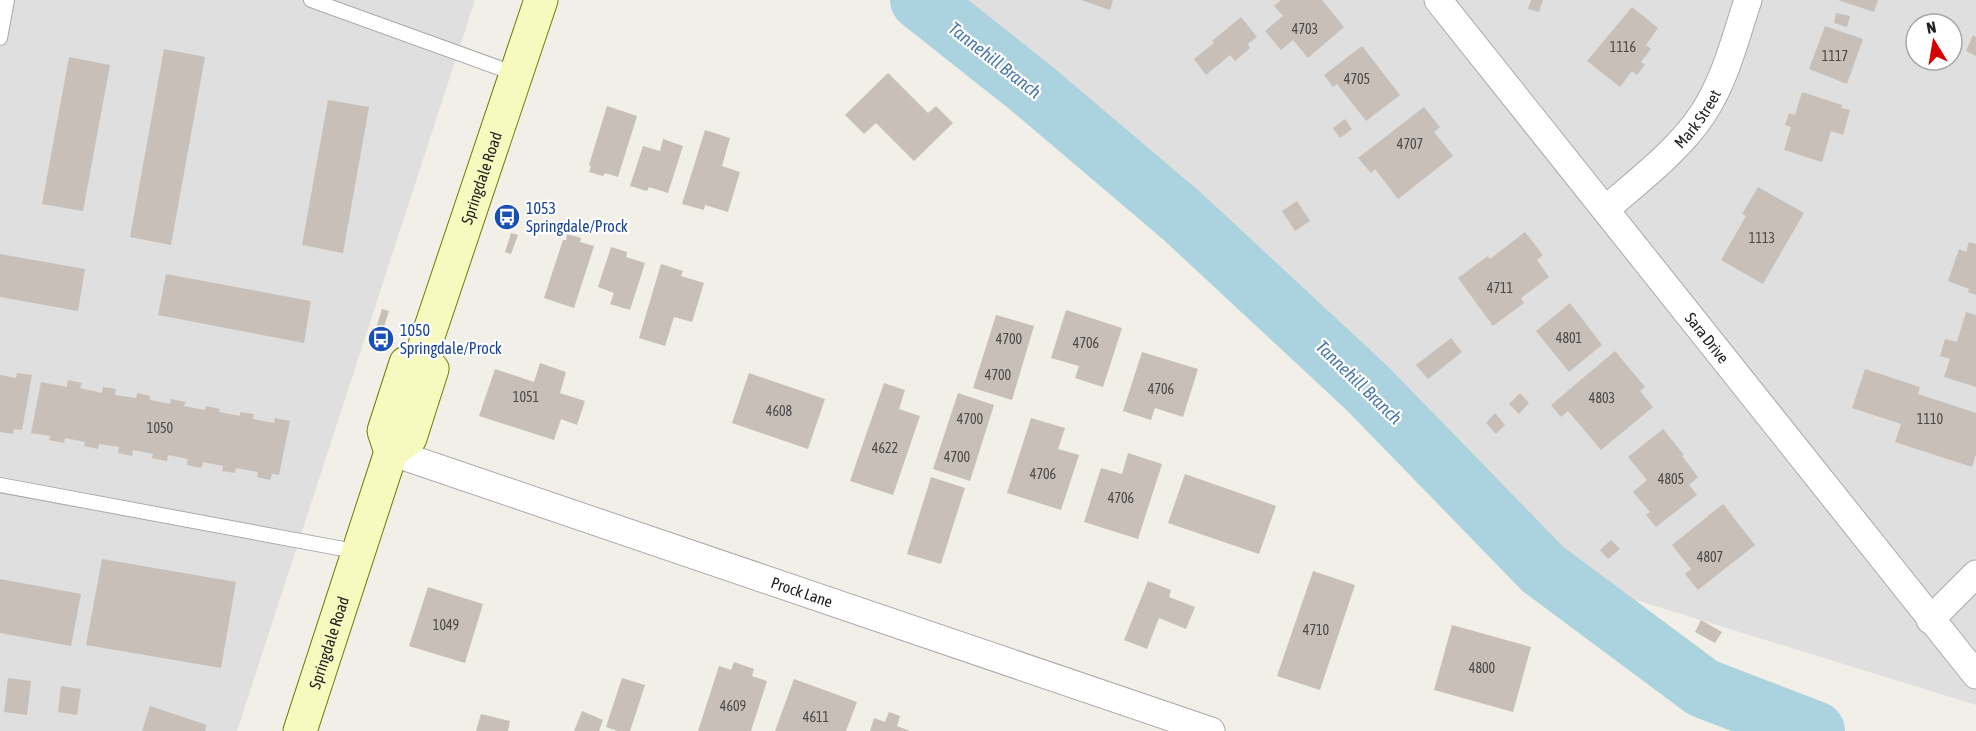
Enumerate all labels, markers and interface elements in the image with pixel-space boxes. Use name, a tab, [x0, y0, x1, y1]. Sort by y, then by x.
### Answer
north arrow	[1904, 12, 1964, 72]
water label: Tannehill Branch	[945, 17, 1046, 103]
text: N	[1925, 18, 1937, 37]
house number: 4703	[1292, 21, 1318, 37]
house number: 1116	[1610, 39, 1637, 55]
house number: 1117	[1822, 48, 1848, 64]
house number: 4705	[1344, 71, 1370, 87]
street label: Mark Street	[1670, 86, 1724, 152]
street label: Springdale Road	[457, 129, 505, 226]
house number: 4707	[1397, 136, 1423, 152]
place label: 1053 Springdale/Prock	[526, 199, 628, 236]
bus stop icon: 1053 Springdale/Prock	[492, 202, 522, 232]
house number: 1113	[1749, 230, 1775, 246]
house number: 4711	[1487, 280, 1513, 296]
street label: Sara Drive	[1682, 309, 1733, 367]
place label: 1050 Springdale/Prock	[400, 321, 502, 358]
bus stop icon: 1050 Springdale/Prock	[366, 324, 396, 354]
house number: 4801	[1556, 330, 1582, 346]
house number: 4700	[996, 331, 1023, 347]
house number: 4706	[1073, 335, 1100, 351]
water label: Tannehill Branch	[1312, 336, 1407, 428]
house number: 4700	[985, 367, 1012, 383]
house number: 4706	[1148, 381, 1175, 397]
house number: 1051	[513, 389, 539, 405]
house number: 4803	[1589, 390, 1615, 406]
house number: 4608	[766, 403, 793, 419]
house number: 4700	[957, 411, 984, 427]
house number: 1110	[1917, 411, 1944, 427]
house number: 1050	[147, 420, 174, 436]
house number: 4622	[872, 440, 898, 456]
house number: 4700	[944, 449, 971, 465]
house number: 4706	[1030, 466, 1057, 482]
house number: 4805	[1658, 471, 1684, 487]
house number: 4706	[1108, 490, 1135, 506]
house number: 4807	[1697, 549, 1723, 565]
street label: Prock Lane	[769, 573, 835, 611]
street label: Springdale Road	[305, 594, 352, 691]
house number: 1049	[433, 617, 459, 633]
house number: 4710	[1303, 622, 1330, 638]
house number: 4800	[1469, 660, 1496, 676]
house number: 4609	[720, 698, 746, 714]
house number: 4611	[803, 709, 829, 725]

